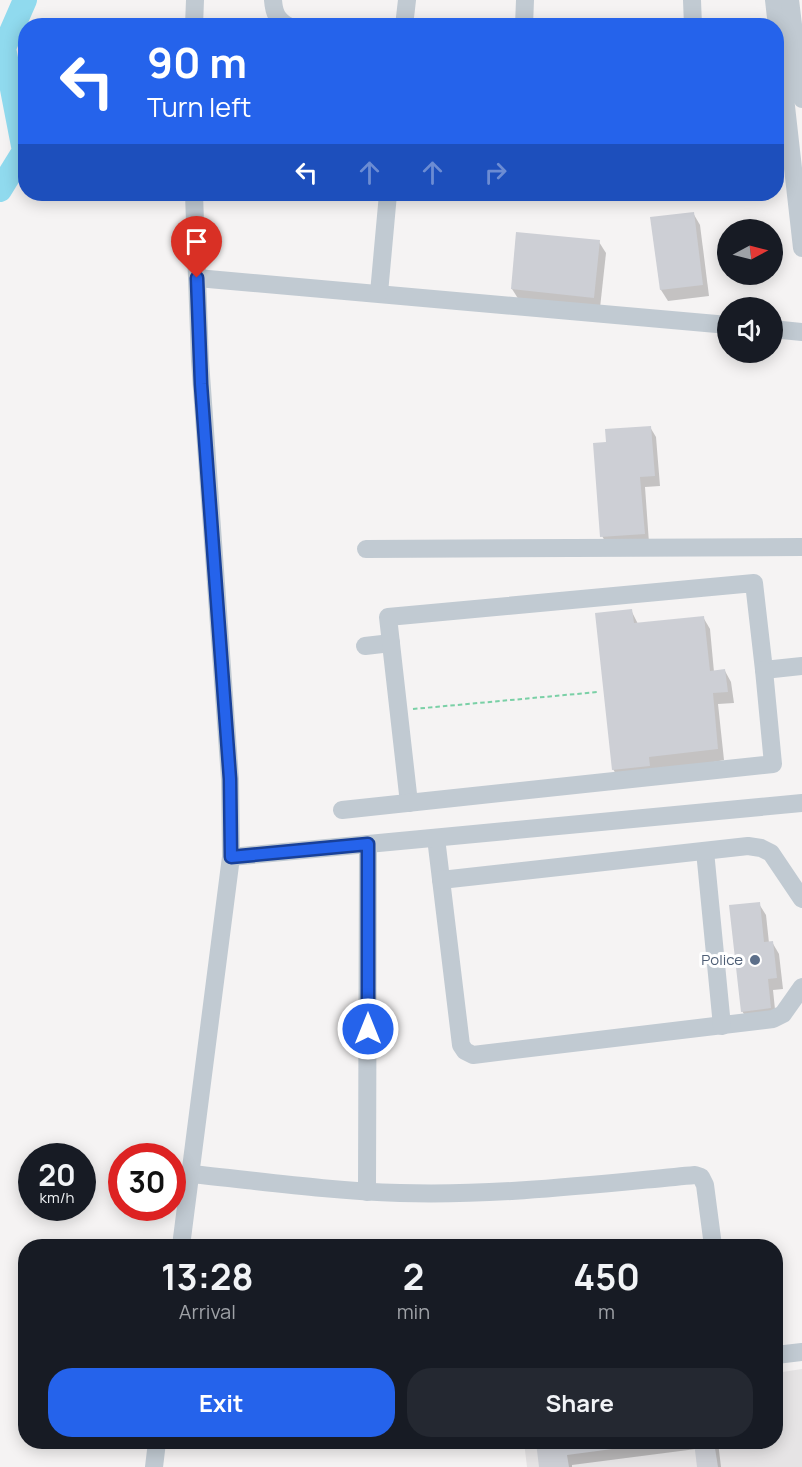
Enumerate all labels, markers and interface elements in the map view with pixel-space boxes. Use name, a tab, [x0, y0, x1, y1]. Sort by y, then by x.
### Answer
text: 90 m	[147, 33, 247, 91]
icon: left	[48, 42, 126, 120]
text: Turn left	[147, 88, 251, 125]
icon: left	[290, 156, 323, 189]
icon: ahead	[353, 156, 386, 189]
icon: ahead	[416, 156, 449, 189]
icon: right	[479, 156, 512, 189]
pin	[171, 216, 222, 278]
north arrow	[717, 219, 783, 285]
map controls	[717, 219, 783, 363]
icon: arrive	[180, 225, 213, 258]
button: sound	[717, 297, 783, 363]
place label: Police	[701, 949, 743, 970]
marker: Police	[748, 953, 762, 967]
position arrow	[336, 997, 400, 1061]
speed limit sign: 30	[108, 1143, 186, 1221]
text: 20	[38, 1154, 76, 1195]
text: km/h	[40, 1187, 74, 1208]
text: 13:28	[161, 1252, 254, 1301]
text: 2	[403, 1252, 424, 1301]
text: 450	[573, 1252, 640, 1301]
text: Arrival	[179, 1298, 236, 1325]
text: min	[397, 1298, 430, 1325]
text: m	[598, 1298, 615, 1325]
button: Exit	[48, 1368, 395, 1437]
button: Share	[407, 1368, 753, 1437]

